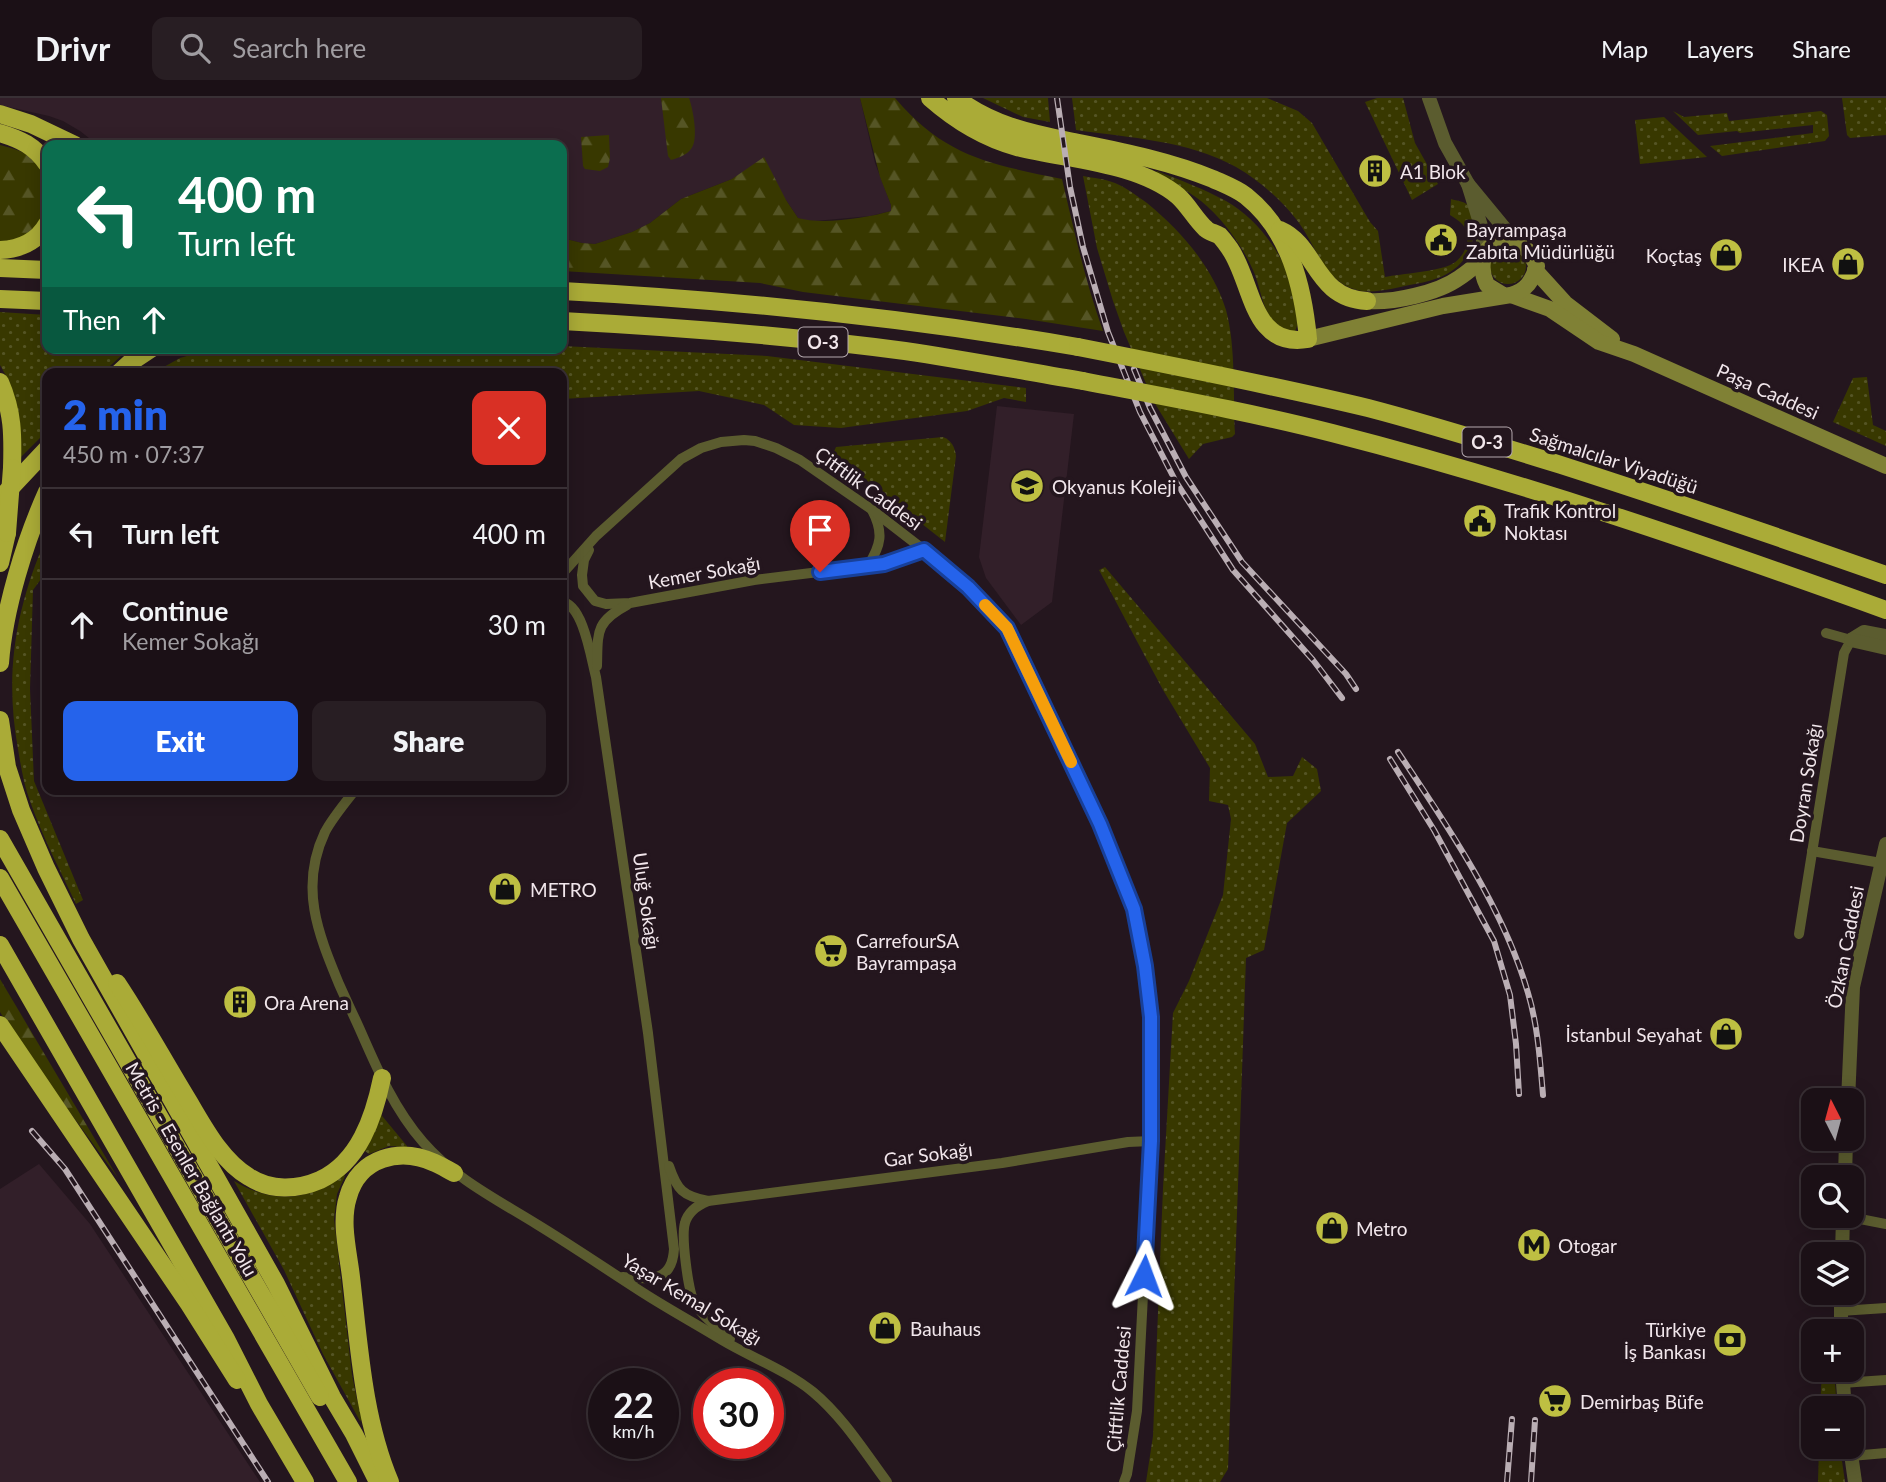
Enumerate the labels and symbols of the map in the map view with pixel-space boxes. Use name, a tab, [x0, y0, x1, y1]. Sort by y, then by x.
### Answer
building icon: A1 Blok	[1356, 152, 1394, 190]
place label: A1 Blok	[1400, 160, 1466, 183]
place label: Bayrampaşa Zabıta Müdürlüğü	[1466, 218, 1615, 263]
public building icon: Bayrampaşa Zabıta Müdürlüğü	[1422, 221, 1460, 259]
shop icon: Koçtaş	[1707, 236, 1745, 274]
place label: Koçtaş	[1646, 244, 1702, 267]
shop icon: IKEA	[1829, 245, 1867, 283]
place label: IKEA	[1782, 253, 1824, 276]
road number: O-3	[798, 328, 848, 356]
street label: Paşa Caddesi	[1713, 358, 1823, 424]
street label: Sağmalcılar Viyadüğü	[1527, 422, 1701, 498]
road number: O-3	[1462, 428, 1512, 456]
street label: Çitftlik Caddesi	[811, 441, 927, 535]
school or university icon: Okyanus Koleji	[1008, 467, 1046, 505]
place label: Okyanus Koleji	[1052, 475, 1176, 498]
place label: Trafik Kontrol Noktası	[1504, 499, 1616, 544]
pin	[790, 500, 850, 572]
public building icon: Trafik Kontrol Noktası	[1461, 502, 1499, 540]
street label: Kemer Sokağı	[646, 551, 762, 593]
street label: Doyran Sokağı	[1784, 722, 1826, 844]
street label: Uluğ Sokağı	[629, 851, 665, 951]
shop icon: METRO	[486, 870, 524, 908]
place label: METRO	[530, 878, 597, 901]
street label: Özkan Caddesi	[1822, 884, 1868, 1010]
place label: CarrefourSA Bayrampaşa	[856, 929, 959, 974]
supermarket icon: CarrefourSA Bayrampaşa	[812, 932, 850, 970]
building icon: Ora Arena	[221, 983, 259, 1021]
place label: Ora Arena	[264, 991, 349, 1014]
shop icon: İstanbul Seyahat	[1707, 1015, 1745, 1053]
place label: İstanbul Seyahat	[1565, 1023, 1702, 1046]
street label: Metris - Esenler Bağlantı Yolu	[121, 1058, 263, 1280]
north arrow	[1801, 1088, 1864, 1152]
street label: Gar Sokağı	[882, 1137, 974, 1171]
shop icon: Metro	[1313, 1209, 1351, 1247]
place label: Metro	[1356, 1217, 1407, 1240]
metro station icon: Otogar	[1515, 1226, 1553, 1264]
place label: Otogar	[1558, 1234, 1617, 1257]
position arrow	[1107, 1239, 1181, 1313]
street label: Yaşar Kemal Sokağı	[618, 1248, 766, 1350]
shop icon: Bauhaus	[866, 1309, 904, 1347]
place label: Bauhaus	[910, 1317, 981, 1340]
place label: Türkiye İş Bankası	[1624, 1318, 1706, 1363]
bank icon: Türkiye İş Bankası	[1711, 1321, 1749, 1359]
street label: Çitftlik Caddesi	[1101, 1325, 1135, 1453]
speed limit sign: 30	[693, 1368, 784, 1459]
supermarket icon: Demirbaş Büfe	[1536, 1382, 1574, 1420]
place label: Demirbaş Büfe	[1580, 1390, 1704, 1413]

